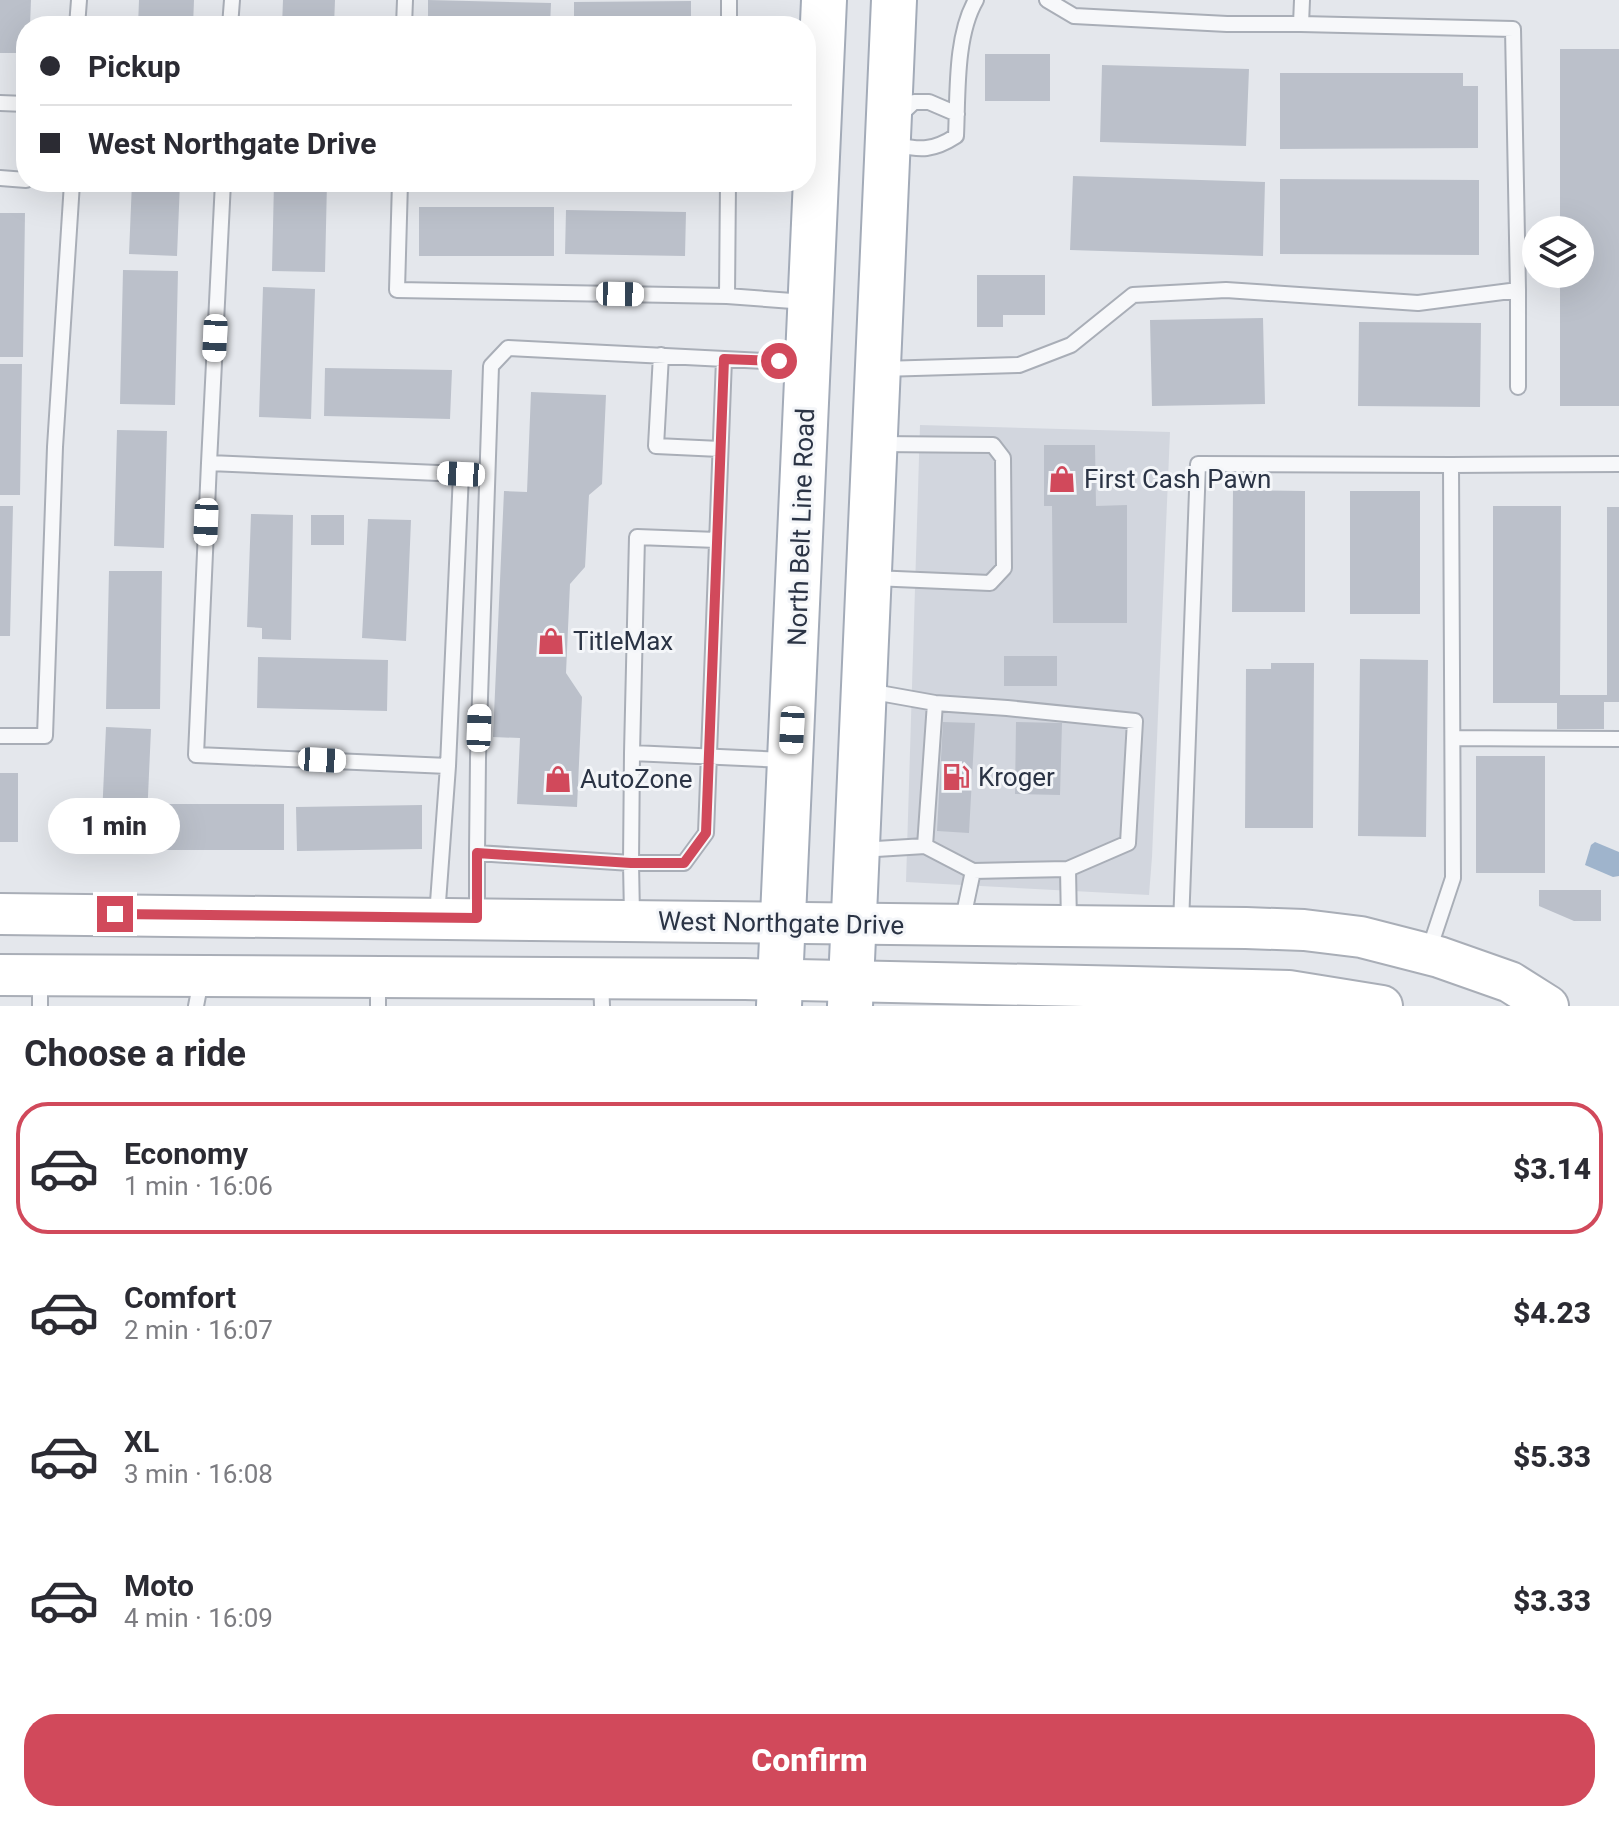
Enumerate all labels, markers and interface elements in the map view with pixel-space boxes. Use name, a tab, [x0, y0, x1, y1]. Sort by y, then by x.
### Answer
text: Pickup	[88, 49, 181, 84]
text: West Northgate Drive	[88, 126, 376, 161]
map controls	[1522, 216, 1594, 288]
button: layers	[1522, 216, 1594, 288]
car	[596, 282, 644, 306]
car	[202, 313, 228, 363]
route start	[761, 343, 797, 379]
street label: North Belt Line Road	[782, 408, 820, 646]
car	[436, 461, 486, 487]
shop icon: First Cash Pawn	[1047, 464, 1077, 494]
place label: First Cash Pawn	[1084, 464, 1271, 494]
car	[193, 498, 219, 546]
shop icon: TitleMax	[536, 626, 566, 656]
place label: TitleMax	[573, 626, 673, 656]
car	[466, 704, 492, 752]
car	[779, 705, 805, 755]
car	[297, 747, 347, 773]
fuel station icon: Kroger	[941, 762, 971, 792]
place label: Kroger	[978, 762, 1055, 792]
shop icon: AutoZone	[543, 764, 573, 794]
place label: AutoZone	[580, 764, 693, 794]
callout: 1 min	[49, 798, 181, 854]
text: 1 min	[81, 811, 147, 841]
route end	[97, 896, 133, 932]
street label: West Northgate Drive	[658, 906, 904, 940]
text: Choose a ride	[24, 1033, 246, 1075]
icon: car	[28, 1132, 100, 1204]
text: Economy	[124, 1136, 248, 1171]
text: $3.14	[1513, 1151, 1591, 1186]
text: 1 min · 16:06	[124, 1171, 273, 1201]
icon: car	[28, 1276, 100, 1348]
text: Comfort	[124, 1280, 236, 1315]
text: $4.23	[1513, 1295, 1591, 1330]
text: 2 min · 16:07	[124, 1315, 273, 1345]
icon: car	[28, 1420, 100, 1492]
text: XL	[124, 1424, 159, 1459]
text: $5.33	[1513, 1439, 1591, 1474]
text: 3 min · 16:08	[124, 1459, 273, 1489]
icon: car	[28, 1564, 100, 1636]
text: Moto	[124, 1568, 194, 1603]
text: $3.33	[1513, 1583, 1591, 1618]
text: 4 min · 16:09	[124, 1603, 273, 1633]
button: Confirm	[24, 1714, 1595, 1806]

